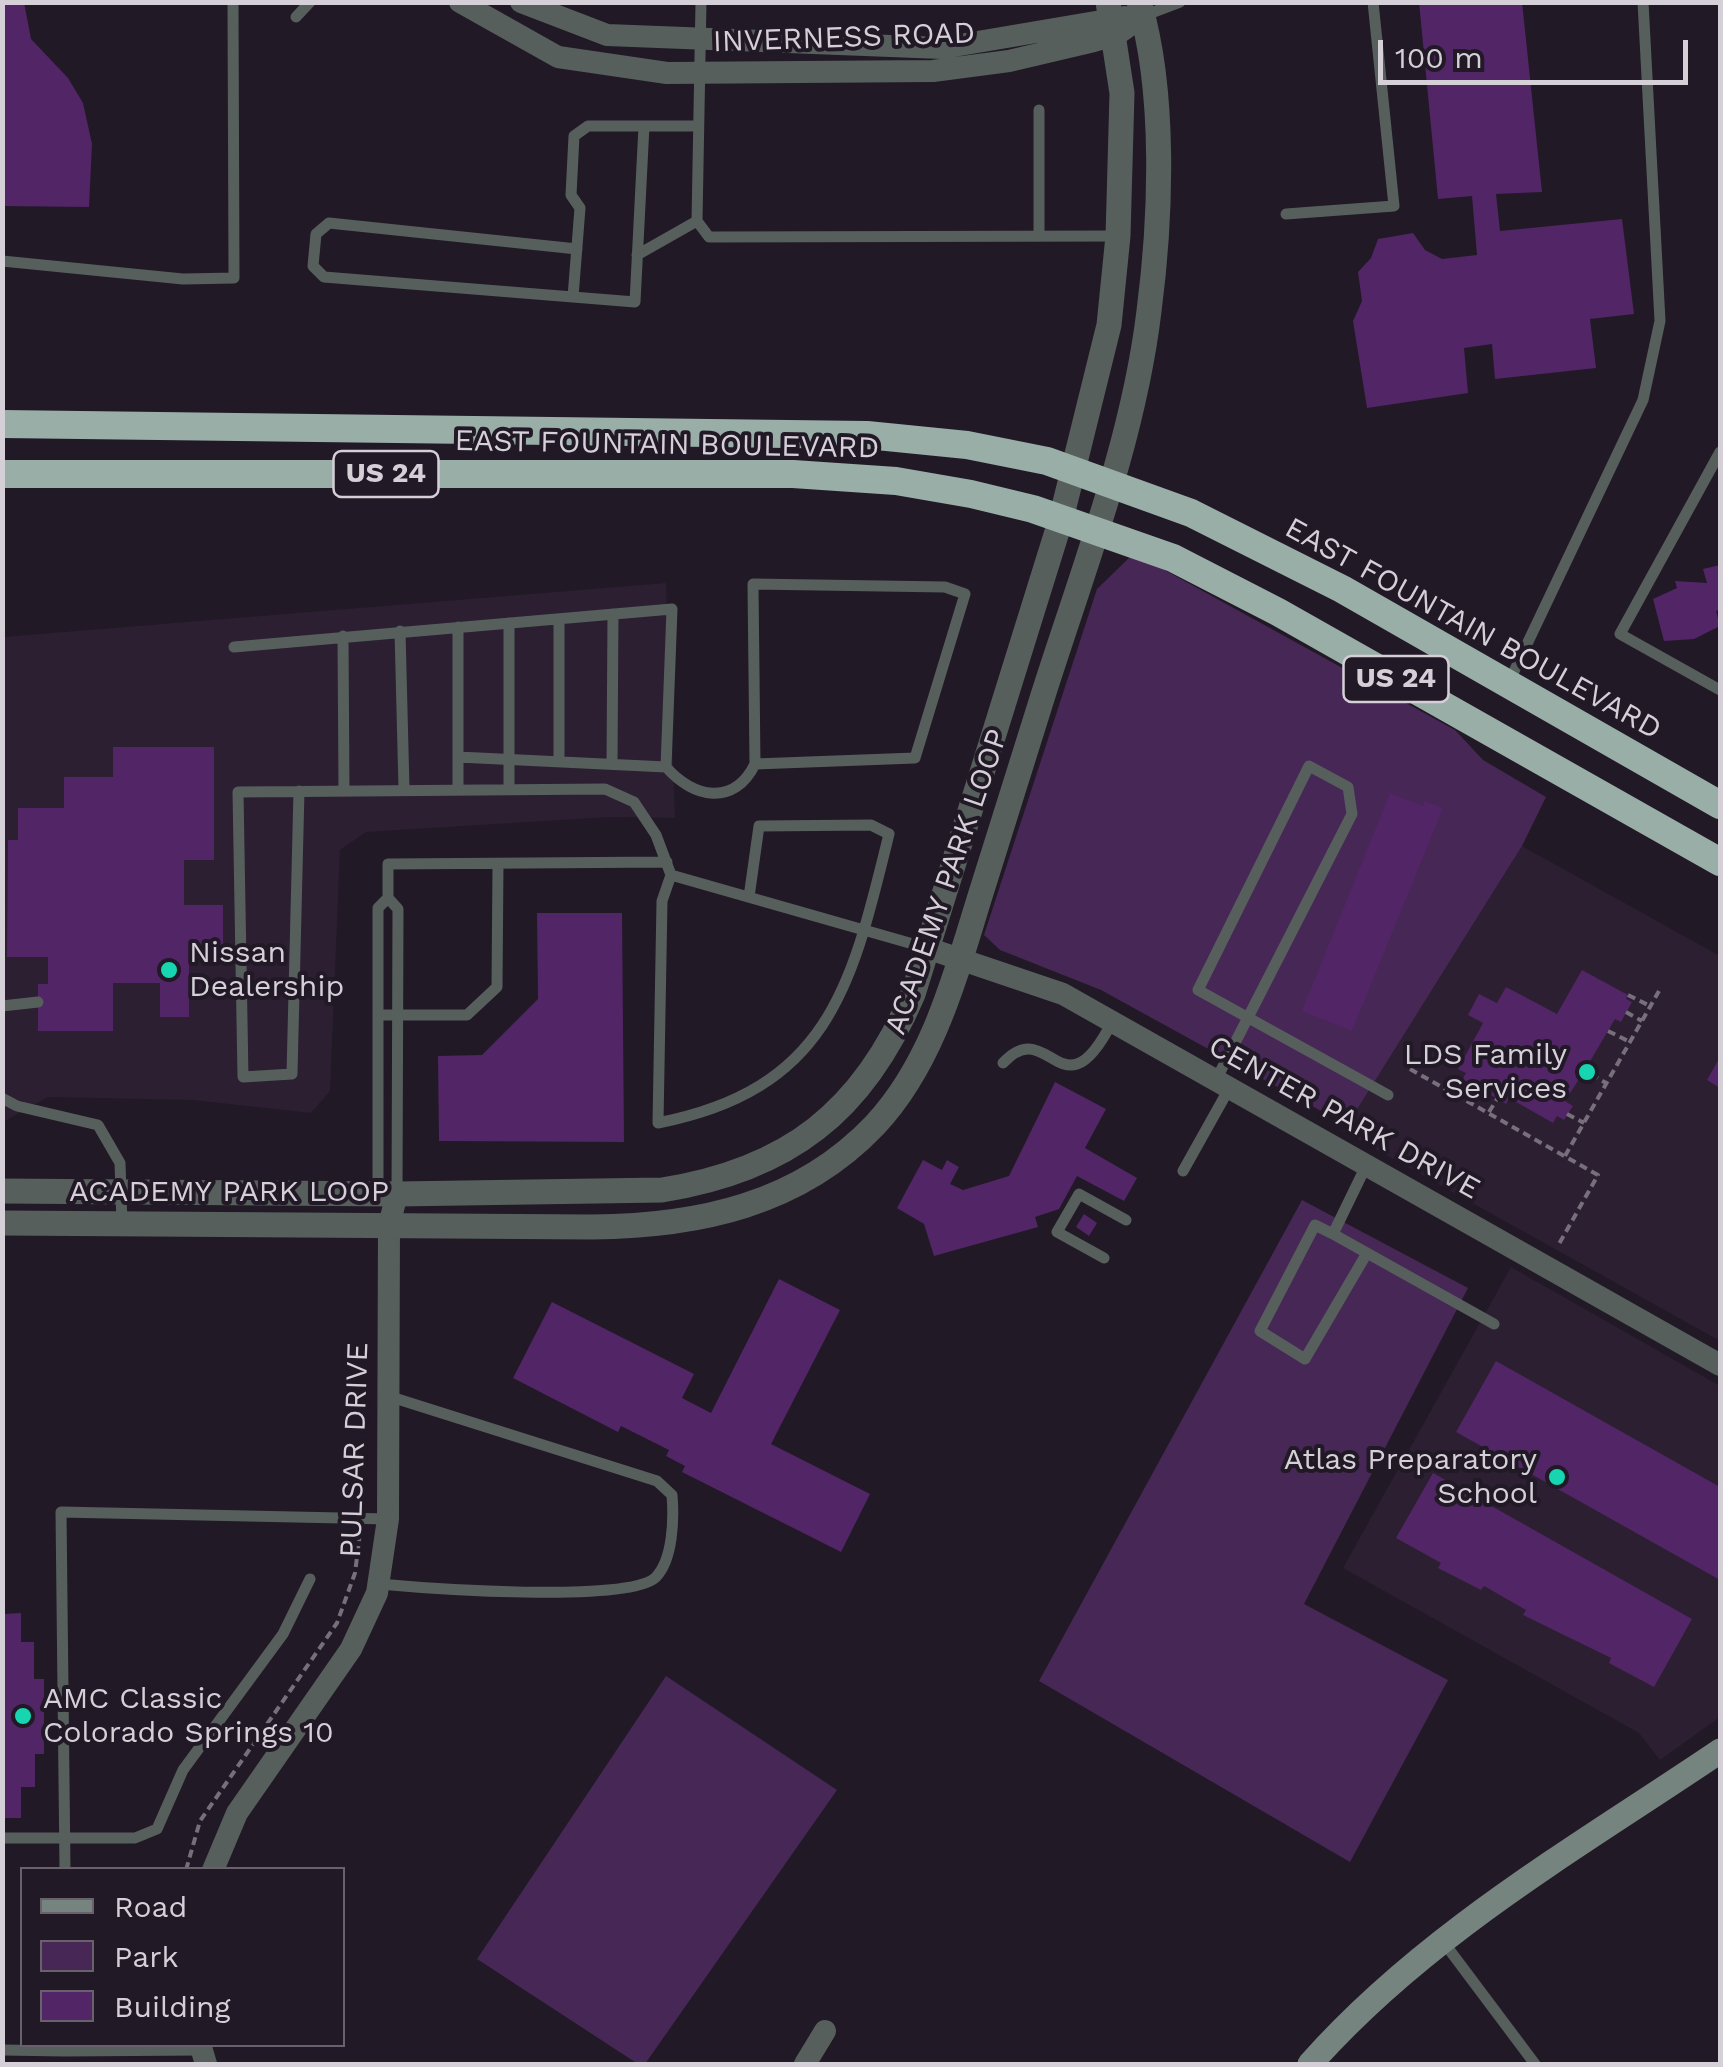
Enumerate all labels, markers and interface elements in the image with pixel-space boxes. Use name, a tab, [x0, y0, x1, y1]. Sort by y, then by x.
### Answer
street label: INVERNESS ROAD	[712, 15, 976, 61]
scale bar	[1383, 20, 1693, 82]
text: 100 m	[1395, 40, 1483, 75]
street label: EAST FOUNTAIN BOULEVARD	[454, 423, 880, 467]
road number: US 24	[334, 451, 438, 497]
street label: EAST FOUNTAIN BOULEVARD	[1279, 510, 1667, 748]
road number: US 24	[1344, 656, 1448, 702]
street label: ACADEMY PARK LOOP	[878, 725, 1016, 1039]
place label: Nissan Dealership	[189, 935, 344, 1006]
marker: Nissan Dealership	[158, 959, 180, 981]
street label: CENTER PARK DRIVE	[1202, 1028, 1486, 1208]
place label: LDS Family Services	[1404, 1037, 1567, 1108]
marker: LDS Family Services	[1576, 1061, 1598, 1083]
street label: ACADEMY PARK LOOP	[69, 1174, 389, 1210]
street label: PULSAR DRIVE	[333, 1342, 377, 1558]
place label: Atlas Preparatory School	[1284, 1442, 1537, 1512]
marker: Atlas Preparatory School	[1546, 1466, 1568, 1488]
place label: AMC Classic Colorado Springs 10	[43, 1681, 334, 1752]
marker: AMC Classic Colorado Springs 10	[12, 1705, 34, 1727]
legend	[20, 1867, 345, 2047]
text: Road	[114, 1889, 187, 1924]
text: Park	[114, 1939, 179, 1974]
text: Building	[114, 1989, 231, 2024]

